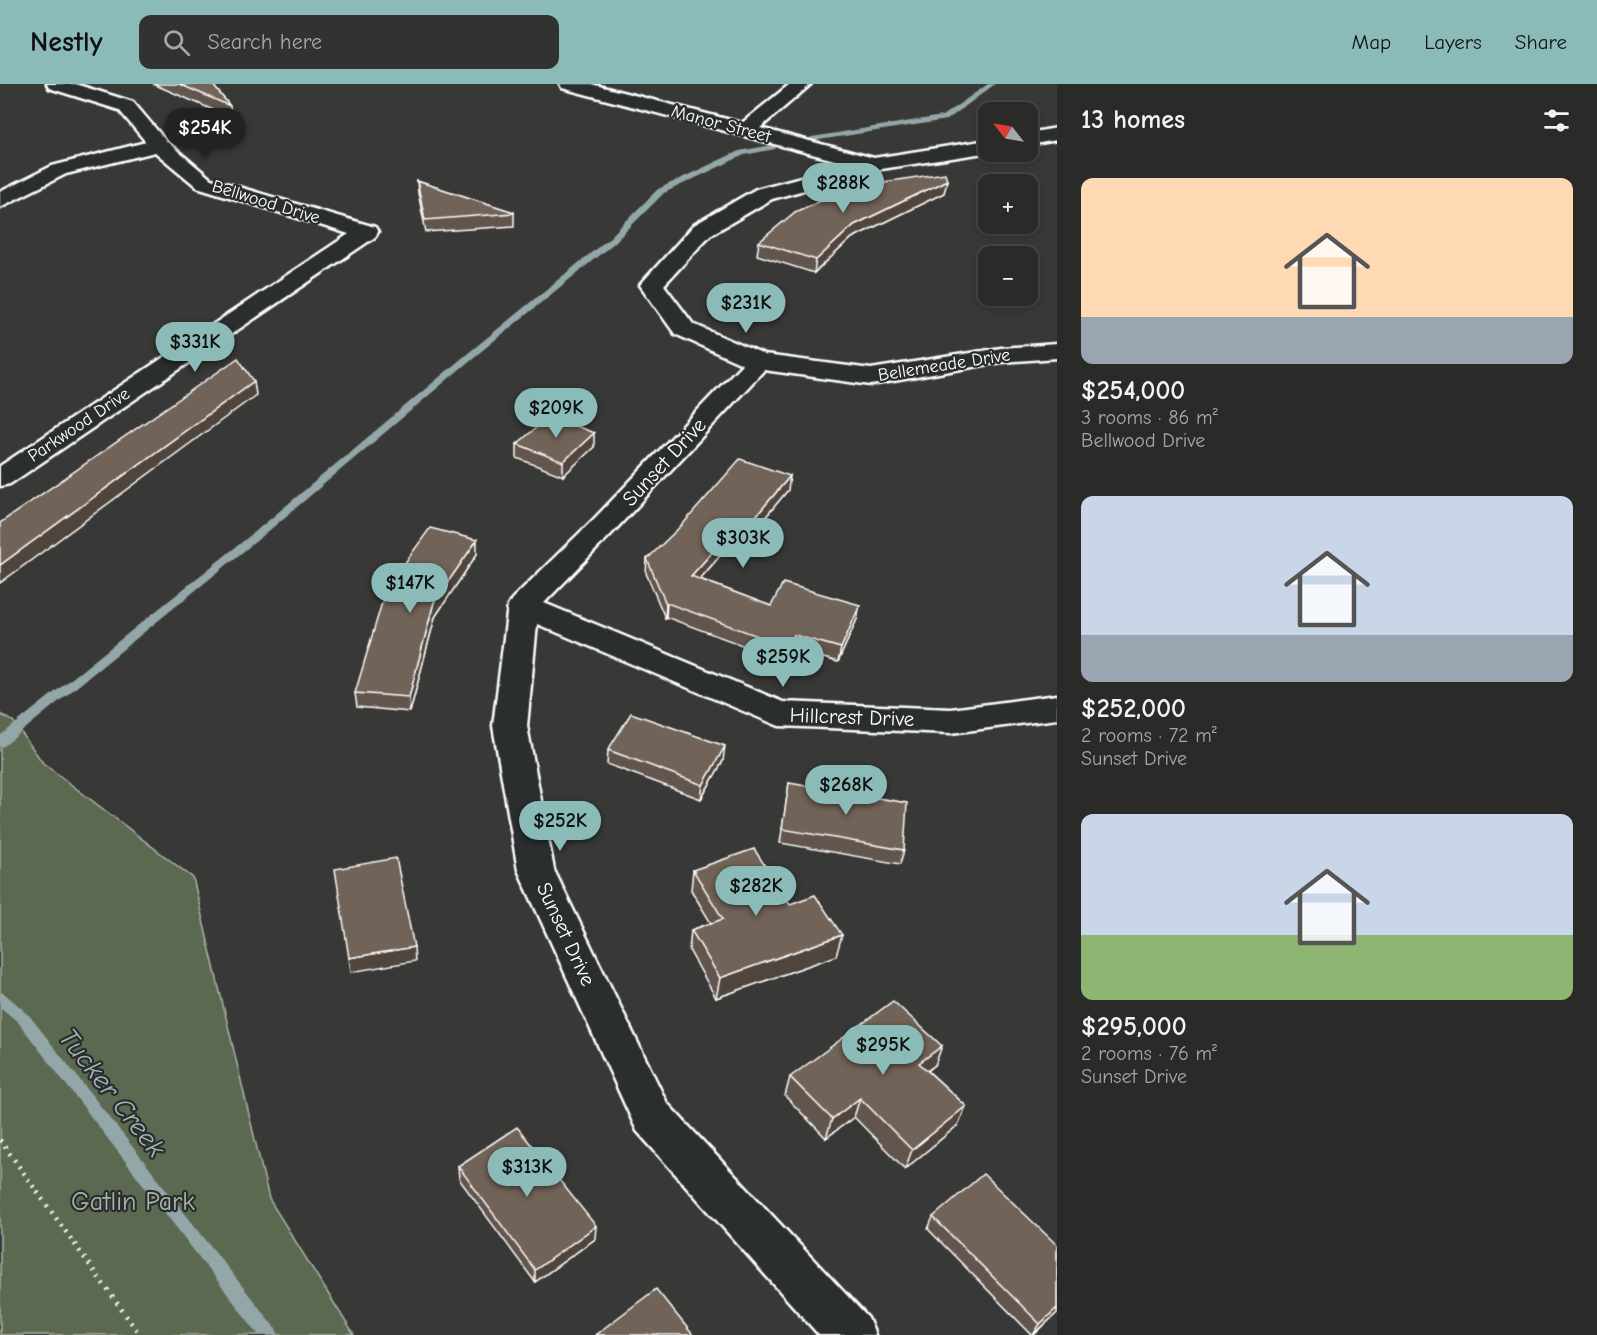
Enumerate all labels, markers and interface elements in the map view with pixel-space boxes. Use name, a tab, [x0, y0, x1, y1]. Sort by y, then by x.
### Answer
search box	[139, 15, 559, 69]
text: Nestly	[30, 26, 103, 58]
icon: search	[160, 26, 193, 59]
text: Search here	[208, 29, 322, 55]
text: Map	[1352, 30, 1391, 54]
text: Layers	[1424, 30, 1482, 54]
text: Share	[1515, 30, 1567, 54]
street label: Manor Street	[669, 101, 774, 148]
north arrow	[978, 102, 1038, 162]
map controls	[978, 102, 1038, 306]
icon: filters	[1540, 104, 1573, 137]
text: 13 homes	[1081, 105, 1185, 135]
pin: $254K	[163, 108, 247, 159]
text: $254K	[178, 116, 232, 139]
pin: $288K	[801, 163, 885, 214]
text: $288K	[816, 171, 870, 194]
button: +	[978, 174, 1038, 234]
street label: Bellwood Drive	[209, 176, 323, 228]
icon: home	[1273, 217, 1381, 325]
button: −	[978, 246, 1038, 306]
pin: $231K	[704, 283, 788, 334]
text: $231K	[721, 291, 771, 314]
pin: $331K	[153, 322, 237, 373]
text: $331K	[170, 330, 220, 353]
street label: Bellemeade Drive	[876, 344, 1012, 386]
text: $254,000	[1081, 376, 1185, 406]
street label: Parkwood Drive	[24, 383, 134, 467]
pin: $209K	[514, 388, 598, 439]
text: $209K	[528, 396, 584, 419]
text: 3 rooms · 86 m²	[1081, 406, 1218, 429]
street label: Sunset Drive	[617, 413, 711, 511]
text: Bellwood Drive	[1081, 429, 1205, 452]
pin: $303K	[701, 518, 785, 569]
text: $303K	[716, 526, 770, 549]
icon: home	[1273, 535, 1381, 643]
pin: $147K	[368, 563, 452, 614]
text: $147K	[385, 571, 435, 594]
pin: $259K	[741, 637, 825, 688]
text: $259K	[756, 645, 810, 668]
text: $252,000	[1081, 694, 1186, 724]
street label: Hillcrest Drive	[789, 703, 915, 731]
text: 2 rooms · 72 m²	[1081, 724, 1217, 747]
text: Sunset Drive	[1081, 747, 1187, 770]
pin: $268K	[804, 765, 888, 816]
text: $268K	[819, 773, 873, 796]
pin: $252K	[518, 801, 602, 852]
text: $252K	[533, 809, 587, 832]
icon: home	[1273, 853, 1381, 961]
pin: $282K	[714, 866, 798, 917]
text: $282K	[729, 874, 783, 897]
street label: Sunset Drive	[532, 878, 600, 990]
text: $295,000	[1081, 1012, 1187, 1042]
water label: Tucker Creek	[52, 1023, 172, 1164]
pin: $295K	[841, 1025, 925, 1076]
text: $295K	[856, 1033, 910, 1056]
text: 2 rooms · 76 m²	[1081, 1042, 1217, 1065]
text: Sunset Drive	[1081, 1065, 1187, 1088]
pin: $313K	[485, 1147, 569, 1198]
text: $313K	[502, 1155, 552, 1178]
park label: Gatlin Park	[71, 1187, 195, 1217]

